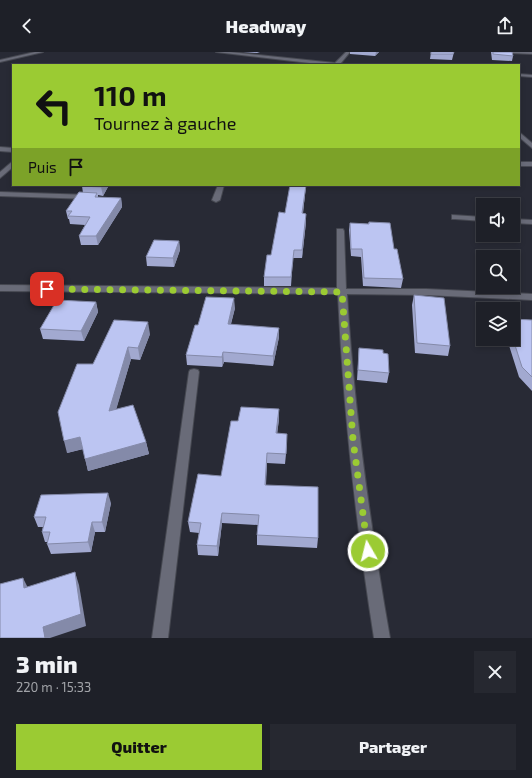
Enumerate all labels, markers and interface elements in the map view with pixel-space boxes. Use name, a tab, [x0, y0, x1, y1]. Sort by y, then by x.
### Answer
icon: back	[16, 15, 38, 37]
text: Headway	[226, 15, 306, 37]
icon: share	[494, 15, 516, 37]
text: 110 m	[94, 78, 167, 112]
icon: left	[28, 80, 80, 132]
text: Tournez à gauche	[94, 112, 236, 134]
icon: arrive	[65, 156, 87, 178]
text: Puis	[28, 158, 57, 176]
map controls	[476, 198, 520, 346]
button: sound	[476, 198, 520, 242]
button: search	[476, 250, 520, 294]
pin	[30, 272, 64, 306]
icon: arrive	[36, 278, 58, 300]
button: layers	[476, 302, 520, 346]
position arrow	[347, 530, 389, 572]
text: 3 min	[16, 649, 78, 678]
button: close	[474, 651, 516, 693]
text: 220 m · 15:33	[16, 679, 91, 695]
button: Quitter	[16, 724, 262, 770]
button: Partager	[270, 724, 516, 770]

